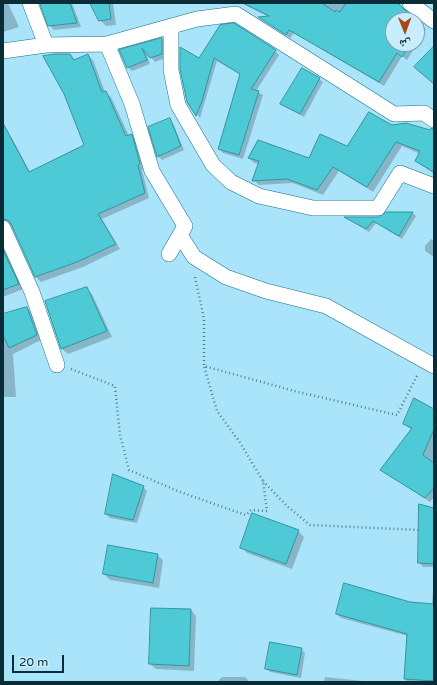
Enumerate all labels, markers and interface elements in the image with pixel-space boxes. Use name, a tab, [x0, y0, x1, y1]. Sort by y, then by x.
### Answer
north arrow	[385, 12, 425, 52]
text: ش	[399, 37, 411, 50]
scale bar	[14, 647, 66, 673]
text: 20 m	[19, 655, 48, 669]

